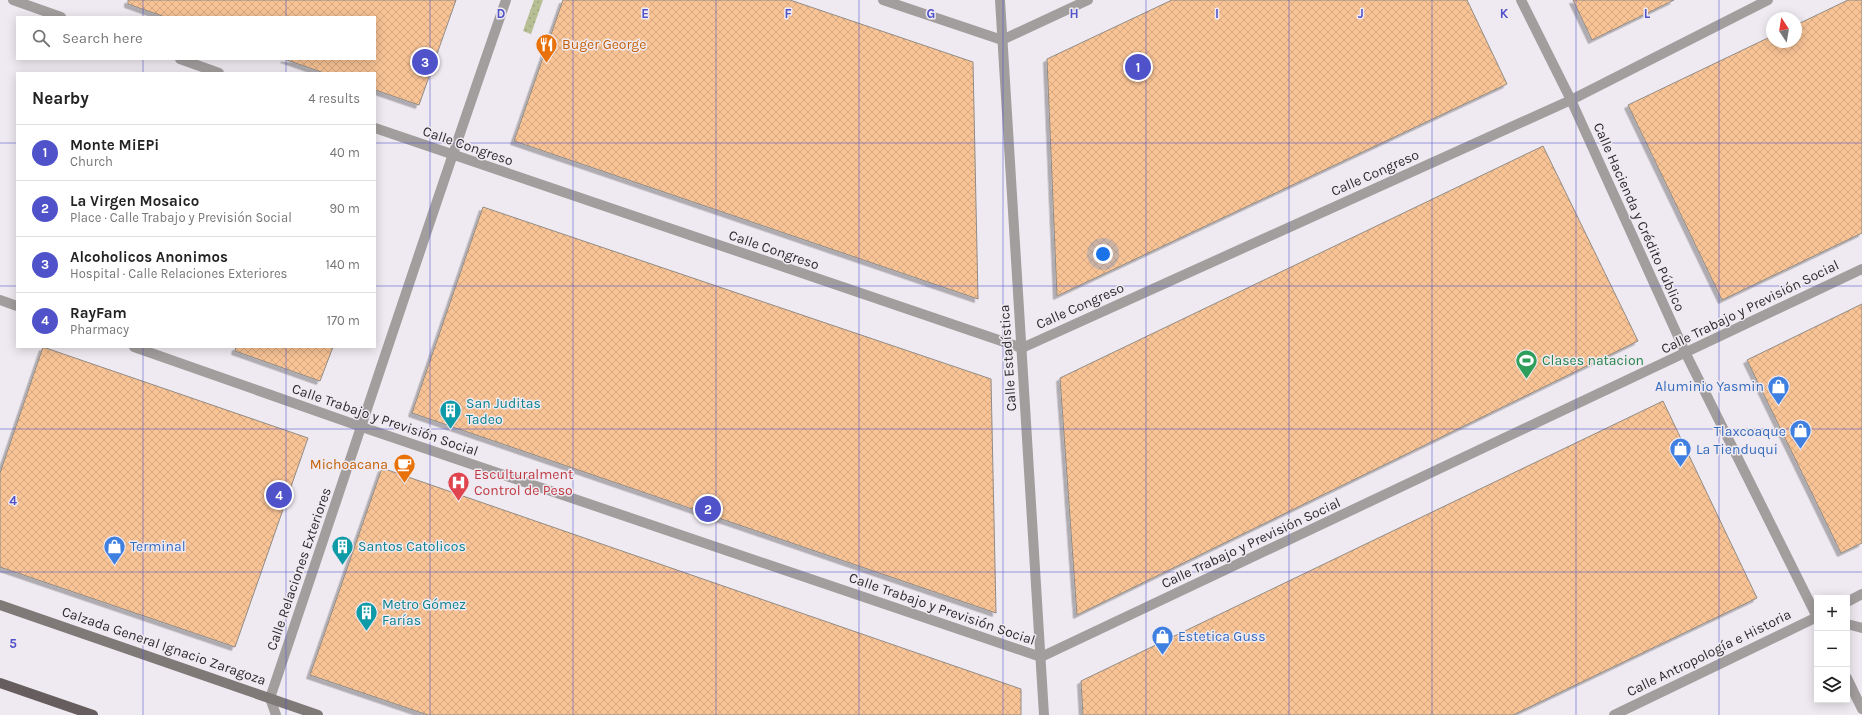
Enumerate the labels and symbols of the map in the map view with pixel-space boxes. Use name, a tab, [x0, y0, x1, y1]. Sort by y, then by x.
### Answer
text: D	[497, 6, 506, 21]
text: E	[641, 6, 649, 21]
text: F	[784, 6, 792, 21]
text: G	[927, 6, 935, 21]
text: H	[1069, 6, 1079, 21]
text: I	[1215, 6, 1219, 21]
text: J	[1358, 6, 1364, 21]
text: K	[1500, 6, 1509, 21]
text: L	[1644, 6, 1651, 21]
north arrow	[1766, 12, 1802, 48]
restaurant icon: Buger George	[534, 31, 560, 64]
place label: Buger George	[562, 36, 646, 53]
pin: 3	[412, 47, 438, 77]
pin: 1	[1125, 52, 1151, 82]
street label: Calle Hacienda y Crédito Público	[1590, 120, 1688, 314]
street label: Calle Congreso	[421, 123, 515, 169]
street label: Calle Congreso	[1328, 146, 1422, 200]
street label: Calle Congreso	[727, 227, 821, 273]
your location	[1093, 244, 1113, 264]
street label: Calle Trabajo y Previsión Social	[1658, 256, 1842, 358]
street label: Calle Congreso	[1033, 279, 1127, 333]
street label: Calle Estadística	[996, 304, 1020, 412]
sports icon: Clases natacion	[1514, 347, 1540, 380]
place label: Clases natacion	[1542, 352, 1644, 369]
shop icon: Aluminio Yasmin	[1766, 373, 1792, 406]
place label: Aluminio Yasmin	[1655, 378, 1764, 395]
street label: Calle Trabajo y Previsión Social	[290, 380, 480, 460]
place label: San Juditas Tadeo	[466, 395, 541, 428]
building icon: San Juditas Tadeo	[437, 398, 463, 431]
shop icon: Tlaxcoaque	[1788, 418, 1814, 451]
place label: Tlaxcoaque	[1714, 423, 1786, 440]
shop icon: La Tienduqui	[1668, 436, 1694, 469]
place label: La Tienduqui	[1696, 441, 1778, 458]
cafe icon: Michoacana	[391, 451, 417, 484]
place label: Michoacana	[310, 456, 388, 473]
place label: Esculturalment Control de Peso	[474, 466, 573, 499]
hospital icon: Esculturalment Control de Peso	[446, 469, 472, 502]
pin: 4	[266, 480, 292, 510]
street label: Calle Relaciones Exteriores	[263, 485, 335, 653]
text: 4	[9, 493, 17, 508]
pin: 2	[695, 494, 721, 524]
street label: Calle Trabajo y Previsión Social	[1159, 494, 1343, 592]
shop icon: Terminal	[102, 533, 128, 566]
building icon: Santos Catolicos	[330, 533, 356, 566]
place label: Terminal	[130, 538, 186, 555]
place label: Santos Catolicos	[358, 538, 466, 555]
street label: Calle Trabajo y Previsión Social	[847, 569, 1037, 649]
place label: Metro Gómez Farías	[382, 596, 466, 629]
building icon: Metro Gómez Farías	[353, 599, 379, 632]
street label: Calzada General Ignacio Zaragoza	[60, 603, 268, 689]
street label: Calle Antropología e Historia	[1624, 606, 1794, 700]
shop icon: Estetica Guss	[1150, 623, 1176, 656]
place label: Estetica Guss	[1178, 628, 1266, 645]
text: 5	[9, 636, 17, 651]

